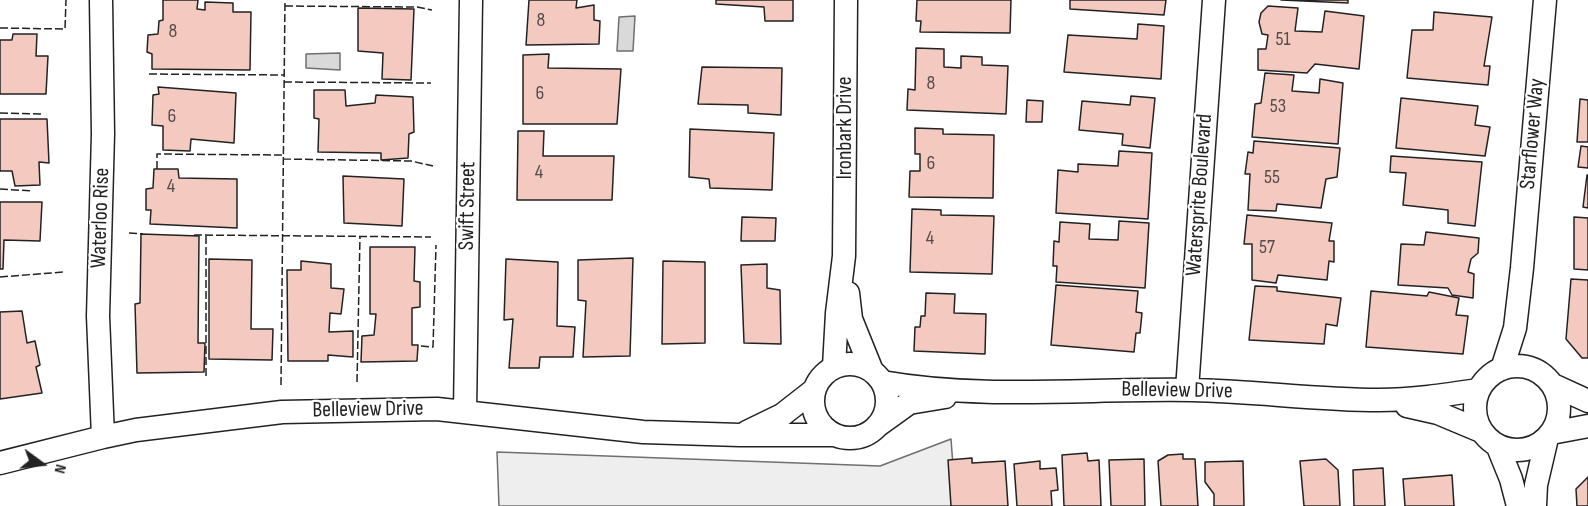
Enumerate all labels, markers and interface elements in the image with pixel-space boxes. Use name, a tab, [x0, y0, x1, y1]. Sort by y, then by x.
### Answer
house number: 8	[537, 9, 545, 33]
house number: 8	[169, 20, 177, 44]
house number: 51	[1275, 28, 1291, 52]
house number: 8	[927, 72, 935, 96]
street label: Ironbark Drive	[832, 76, 858, 180]
street label: Starflower Way	[1515, 77, 1551, 191]
house number: 6	[536, 82, 544, 106]
house number: 53	[1270, 95, 1286, 119]
house number: 6	[168, 105, 176, 129]
street label: Watersprite Boulevard	[1181, 113, 1219, 277]
house number: 6	[927, 152, 935, 176]
street label: Swift Street	[454, 161, 482, 251]
house number: 4	[535, 161, 543, 185]
house number: 55	[1264, 166, 1280, 190]
street label: Waterloo Rise	[86, 167, 116, 269]
house number: 4	[167, 175, 175, 199]
house number: 4	[926, 227, 934, 251]
house number: 57	[1259, 236, 1275, 260]
street label: Belleview Drive	[1121, 377, 1233, 405]
street label: Belleview Drive	[312, 396, 424, 424]
north arrow	[12, 434, 72, 494]
text: N	[50, 462, 70, 475]

